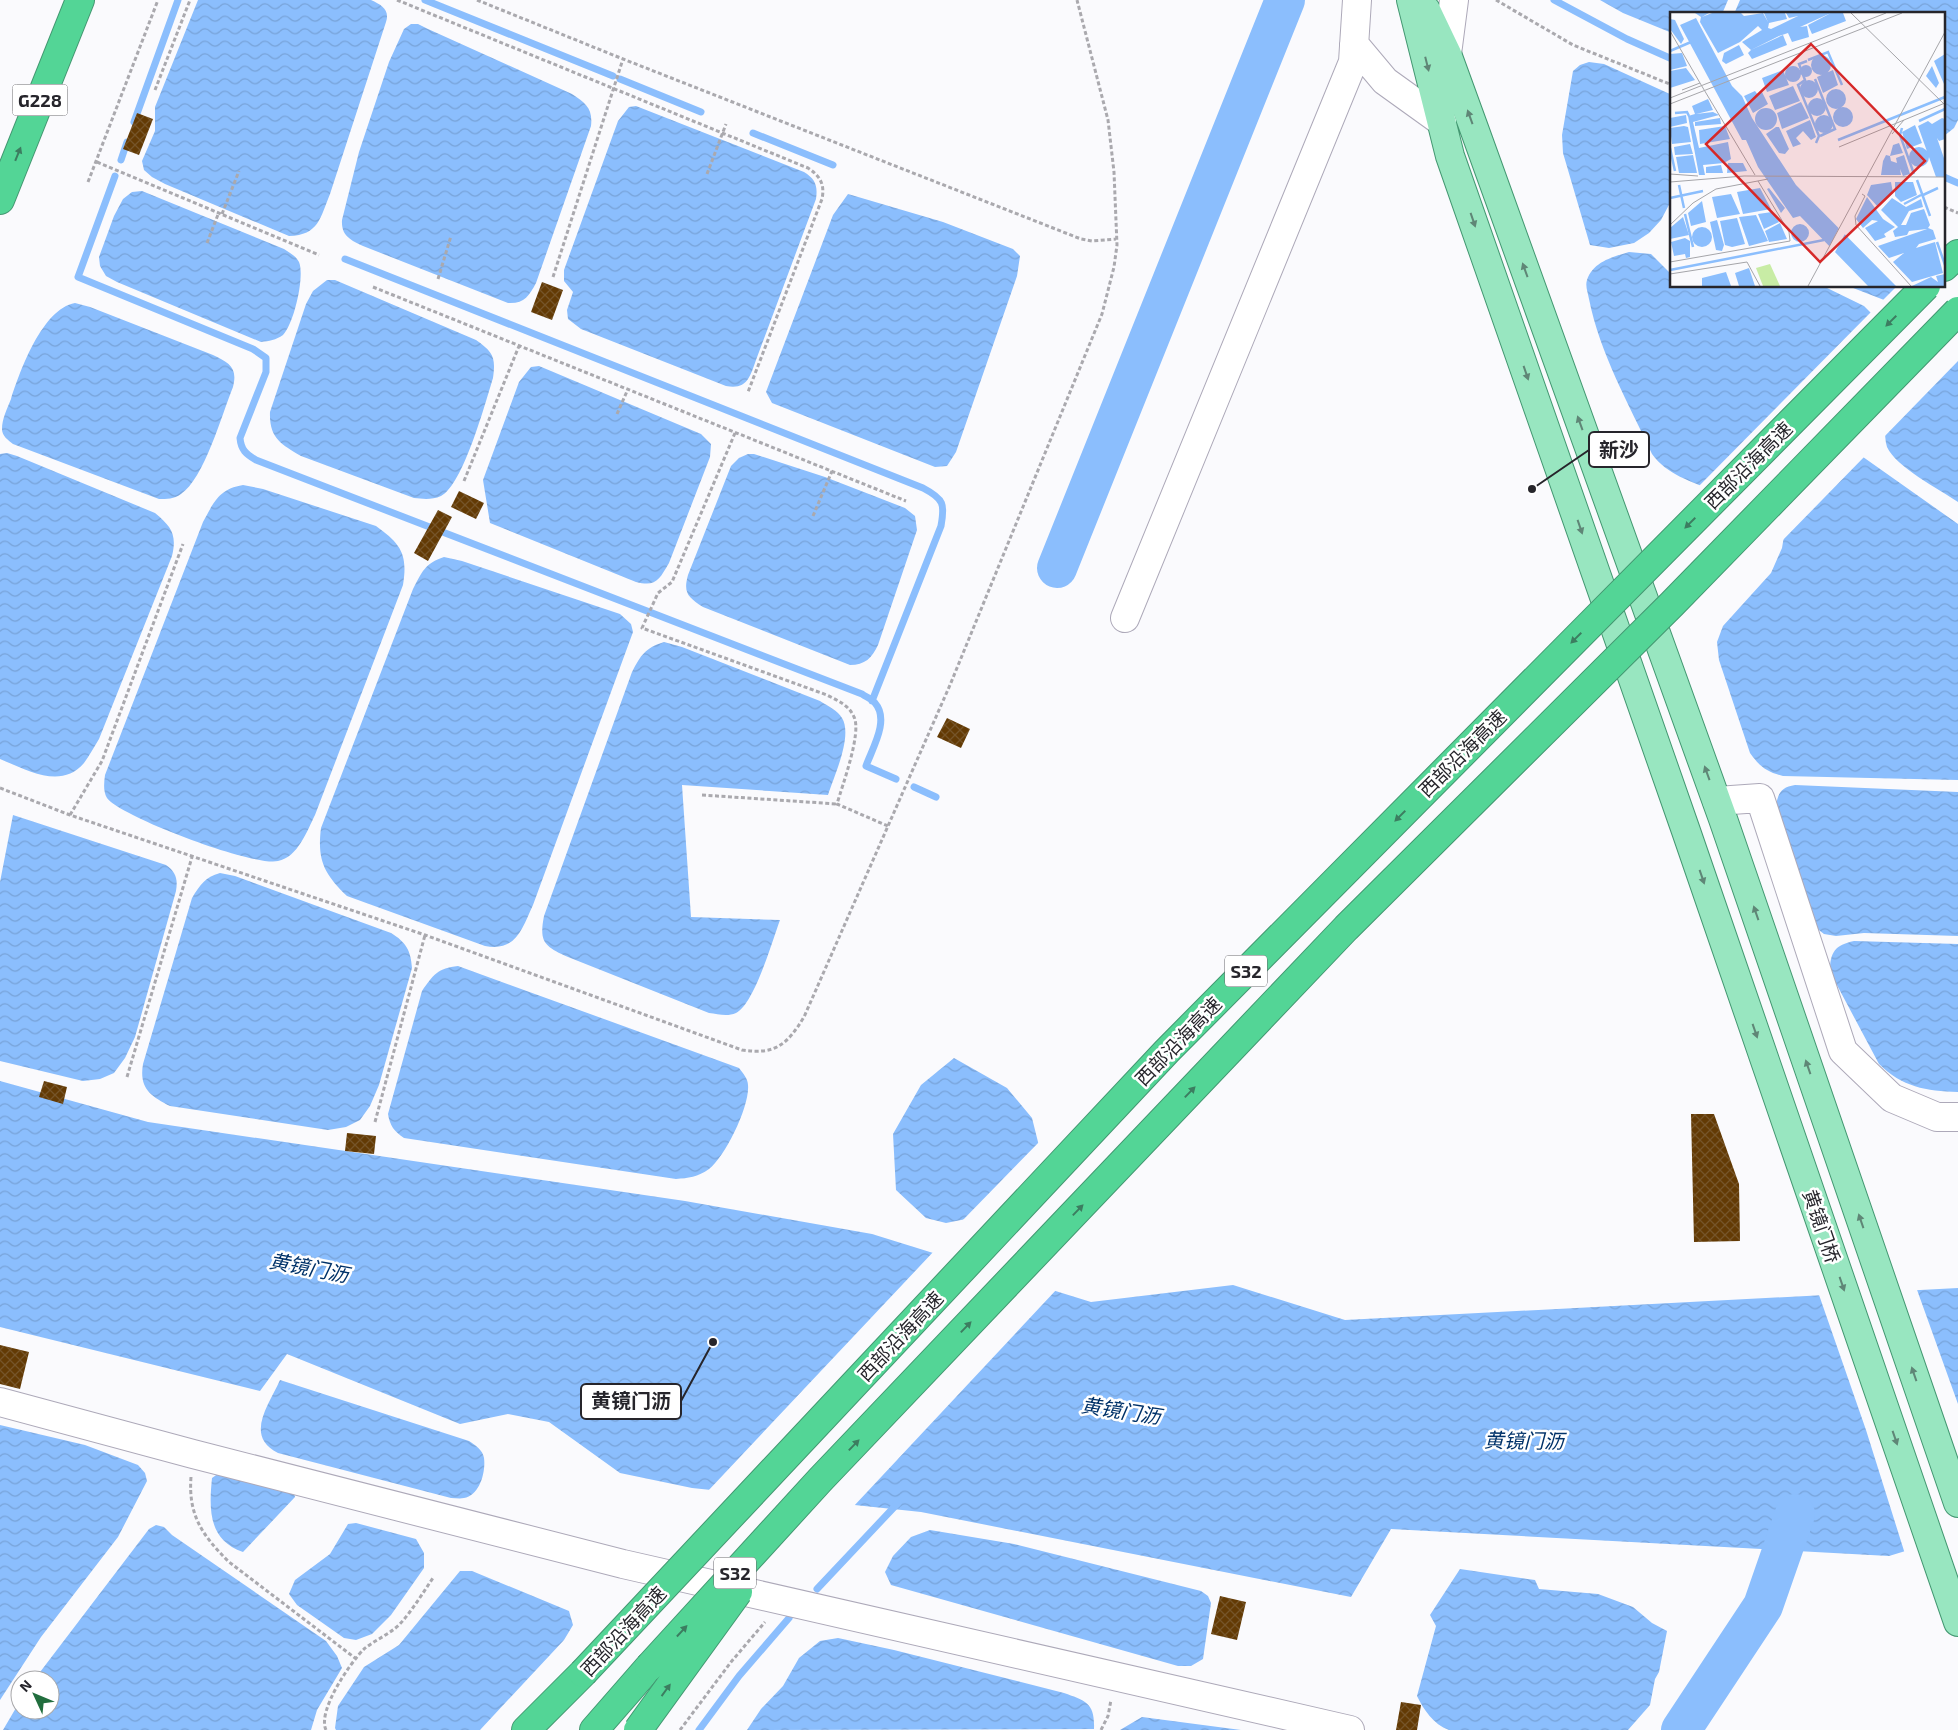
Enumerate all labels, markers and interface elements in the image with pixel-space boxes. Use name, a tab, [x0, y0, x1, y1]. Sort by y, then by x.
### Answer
inset map	[1670, 12, 1946, 288]
one-way arrow	[1424, 57, 1432, 72]
road number: G228	[12, 84, 68, 116]
one-way arrow	[1466, 109, 1474, 124]
one-way arrow	[14, 146, 22, 161]
one-way arrow	[1469, 213, 1477, 228]
one-way arrow	[1521, 262, 1529, 277]
one-way arrow	[1885, 315, 1897, 327]
one-way arrow	[1523, 366, 1530, 381]
one-way arrow	[1576, 415, 1584, 430]
street label: 西部沿海高速	[1700, 417, 1796, 513]
callout: 新沙	[1589, 432, 1649, 467]
text: 新沙	[1599, 437, 1639, 461]
one-way arrow	[1685, 517, 1697, 529]
one-way arrow	[1576, 520, 1584, 535]
one-way arrow	[1570, 632, 1582, 644]
street label: 西部沿海高速	[1414, 705, 1510, 801]
one-way arrow	[1703, 766, 1710, 781]
one-way arrow	[1394, 810, 1406, 822]
one-way arrow	[1699, 870, 1706, 885]
one-way arrow	[1752, 906, 1759, 921]
road number: S32	[1225, 956, 1267, 986]
street label: 西部沿海高速	[1130, 992, 1226, 1090]
one-way arrow	[1751, 1024, 1759, 1039]
one-way arrow	[1804, 1059, 1812, 1074]
one-way arrow	[1184, 1087, 1196, 1099]
street label: 黄镜门桥	[1799, 1186, 1845, 1266]
one-way arrow	[1072, 1204, 1084, 1216]
one-way arrow	[1857, 1213, 1864, 1228]
water label: 黄镜门沥	[267, 1248, 353, 1287]
one-way arrow	[1838, 1277, 1846, 1292]
street label: 西部沿海高速	[853, 1286, 947, 1386]
one-way arrow	[960, 1322, 972, 1334]
one-way arrow	[1910, 1367, 1917, 1382]
callout: 黄镜门沥	[581, 1384, 681, 1419]
text: 黄镜门沥	[591, 1388, 671, 1412]
water label: 黄镜门沥	[1080, 1392, 1165, 1429]
water label: 黄镜门沥	[1484, 1427, 1567, 1453]
one-way arrow	[1892, 1430, 1899, 1445]
one-way arrow	[848, 1439, 860, 1451]
road number: S32	[714, 1558, 756, 1589]
street label: 西部沿海高速	[576, 1581, 670, 1681]
one-way arrow	[676, 1625, 688, 1637]
north arrow	[10, 1670, 60, 1720]
text: N	[16, 1676, 35, 1695]
one-way arrow	[661, 1684, 671, 1697]

